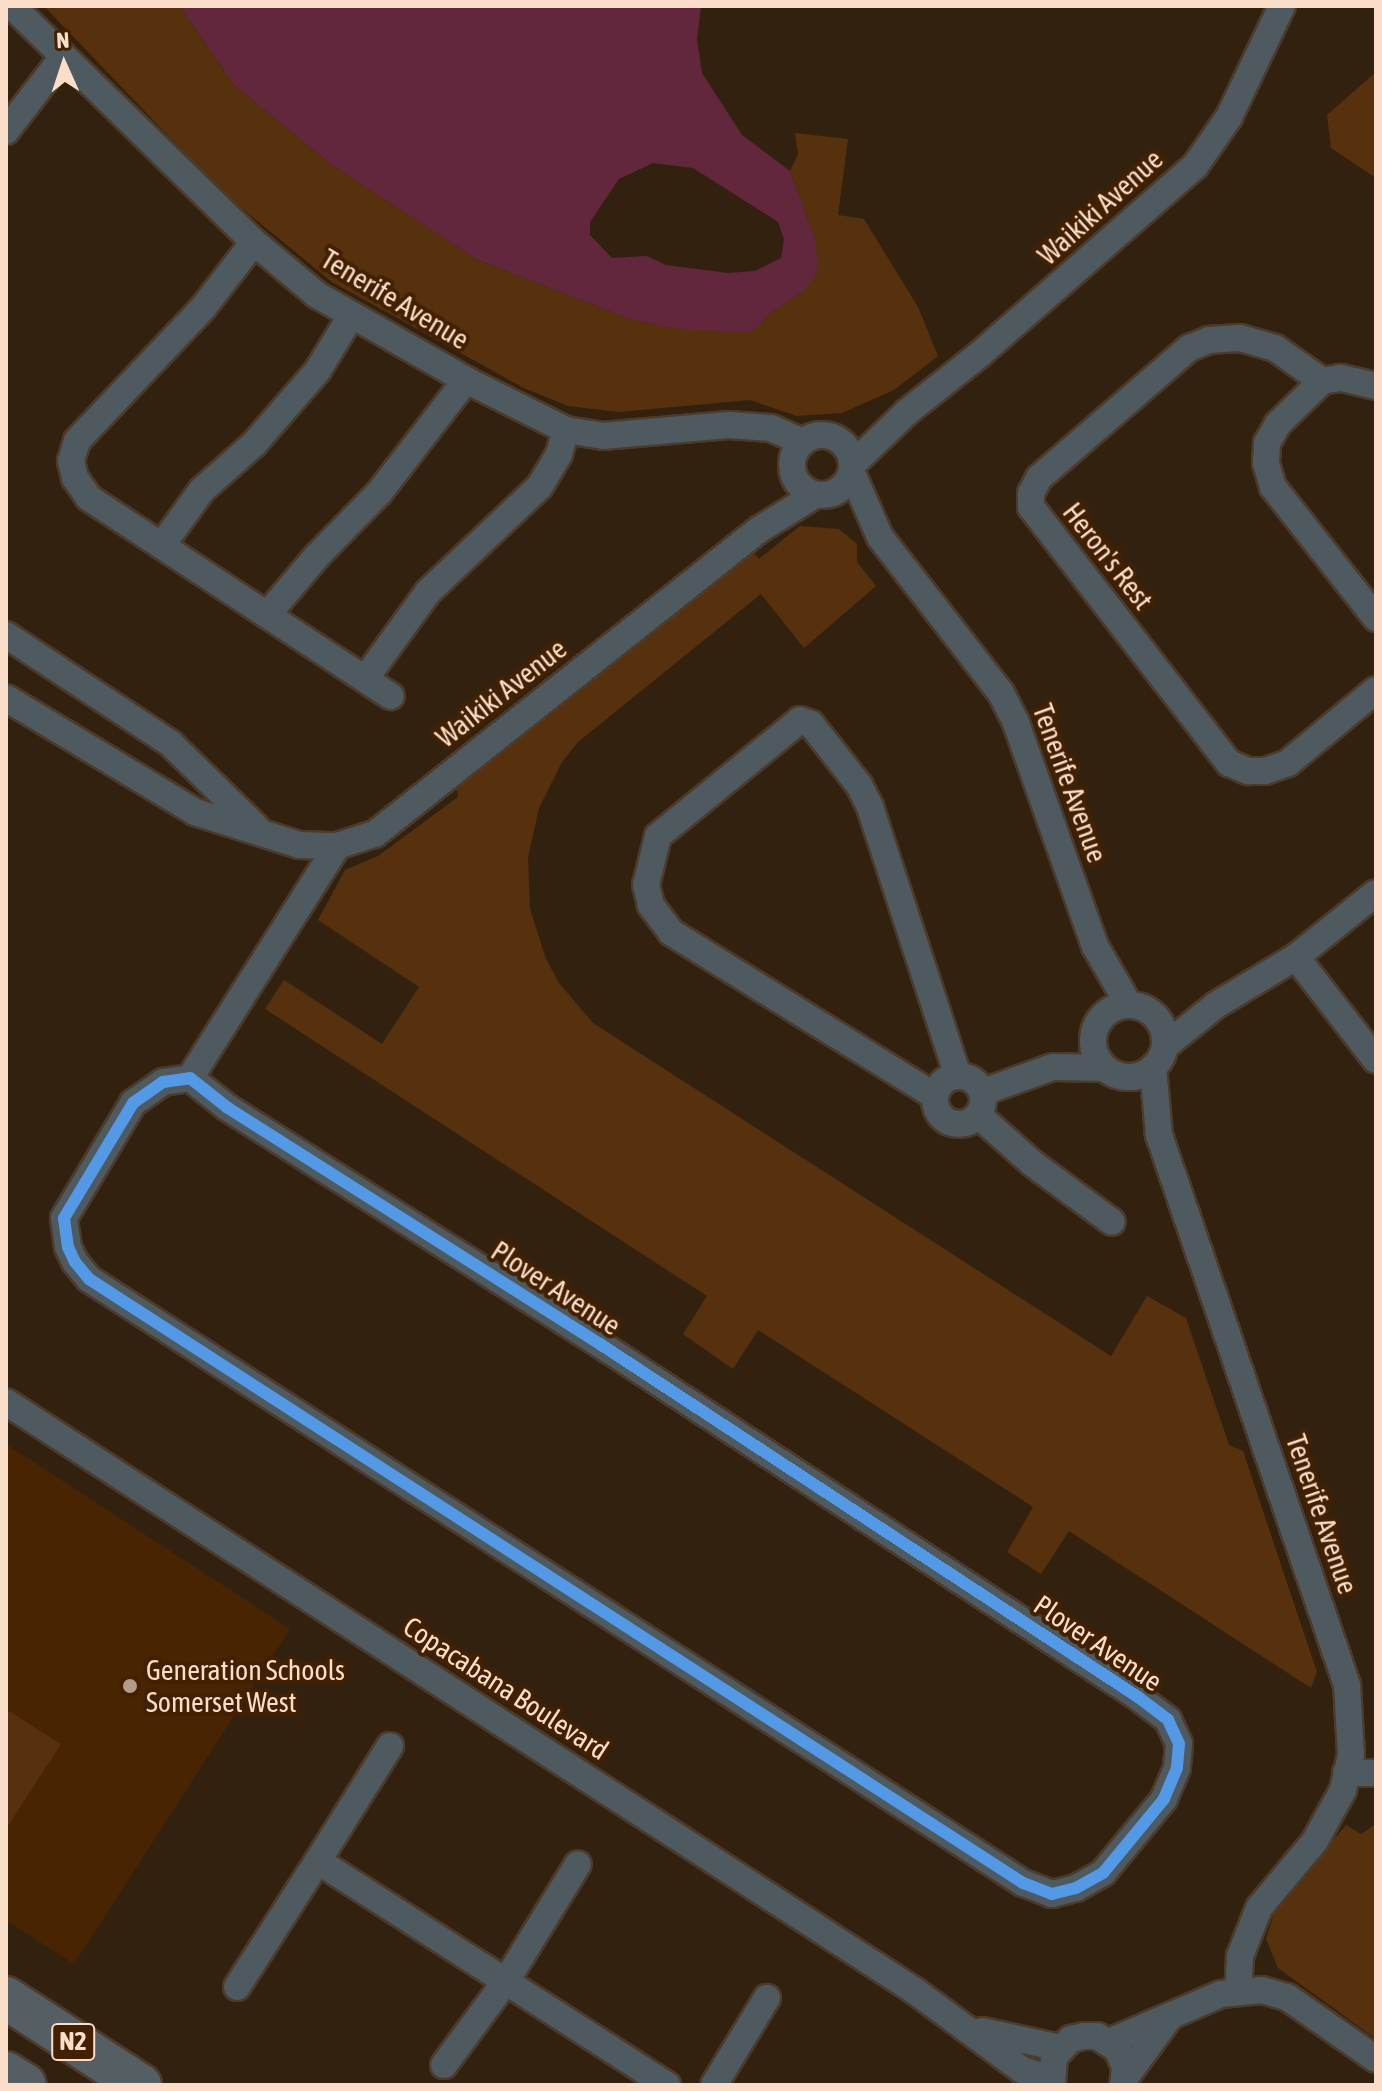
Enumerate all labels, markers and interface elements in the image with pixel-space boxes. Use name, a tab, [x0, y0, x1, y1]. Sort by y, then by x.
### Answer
north arrow	[24, 24, 104, 104]
text: N	[56, 27, 70, 53]
street label: Waikiki Avenue	[1031, 142, 1169, 272]
street label: Tenerife Avenue	[315, 242, 475, 356]
street label: Heron's Rest	[1056, 496, 1160, 616]
street label: Waikiki Avenue	[429, 632, 573, 754]
street label: Tenerife Avenue	[1026, 699, 1114, 867]
street label: Plover Avenue	[485, 1234, 627, 1342]
street label: Tenerife Avenue	[1279, 1430, 1365, 1598]
street label: Plover Avenue	[1028, 1588, 1168, 1698]
street label: Copacabana Boulevard	[397, 1609, 615, 1767]
place label: Generation Schools Somerset West	[146, 1653, 345, 1719]
marker: Generation Schools Somerset West	[121, 1677, 139, 1695]
road number: N2	[51, 2020, 95, 2064]

